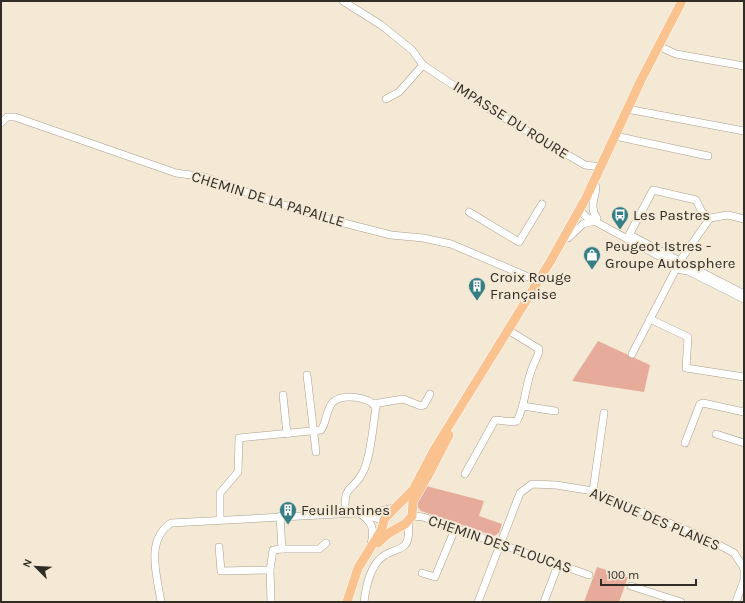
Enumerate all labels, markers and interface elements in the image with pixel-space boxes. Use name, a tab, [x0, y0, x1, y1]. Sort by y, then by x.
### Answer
street label: IMPASSE DU ROURE	[450, 77, 572, 163]
street label: CHEMIN DE LA PAPAILLE	[189, 167, 347, 231]
bus stop icon: Les Pastres	[610, 205, 630, 230]
place label: Les Pastres	[633, 206, 710, 224]
place label: Peugeot Istres - Groupe Autosphere	[605, 237, 735, 272]
shop icon: Peugeot Istres - Groupe Autosphere	[582, 245, 602, 270]
place label: Croix Rouge Française	[490, 268, 571, 303]
building icon: Croix Rouge Française	[467, 276, 487, 301]
street label: AVENUE DES PLANES	[587, 483, 723, 555]
building icon: Feuillantines	[278, 500, 298, 525]
place label: Feuillantines	[301, 501, 390, 519]
street label: CHEMIN DES FLOUCAS	[426, 511, 574, 577]
north arrow	[16, 547, 56, 587]
text: N	[20, 557, 35, 569]
scale bar	[601, 561, 696, 587]
text: 100 m	[607, 568, 639, 582]

